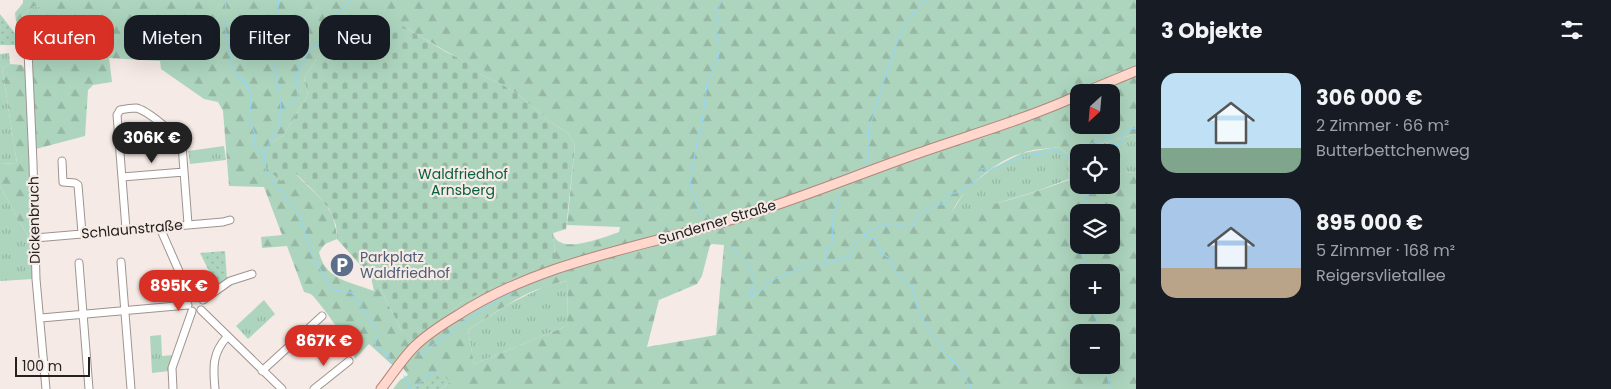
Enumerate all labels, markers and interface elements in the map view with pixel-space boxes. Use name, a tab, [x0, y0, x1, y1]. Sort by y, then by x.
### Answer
chip: Kaufen	[15, 15, 114, 60]
chip: Mieten	[124, 15, 220, 60]
chip: Filter	[230, 15, 309, 60]
chip: Neu	[319, 15, 390, 60]
text: 3 Objekte	[1161, 16, 1262, 45]
icon: filters	[1558, 16, 1586, 44]
text: 306 000 €	[1316, 83, 1422, 112]
north arrow	[1070, 84, 1120, 134]
map controls	[1070, 84, 1120, 374]
icon: home	[1201, 93, 1261, 153]
text: 2 Zimmer · 66 m²	[1316, 114, 1449, 137]
pin: 306K €	[111, 121, 193, 164]
text: 306K €	[123, 126, 181, 149]
text: Butterbettchenweg	[1316, 139, 1470, 162]
button: locate	[1070, 144, 1120, 194]
park label: Waldfriedhof Arnsberg	[418, 164, 508, 200]
street label: Dickenbruch	[23, 176, 45, 264]
street label: Sunderner Straße	[656, 194, 779, 249]
button: layers	[1070, 204, 1120, 254]
text: 895 000 €	[1316, 208, 1423, 237]
street label: Schlaunstraße	[80, 215, 184, 243]
icon: home	[1201, 218, 1261, 278]
text: 5 Zimmer · 168 m²	[1316, 239, 1455, 262]
place label: Parkplatz Waldfriedhof	[360, 247, 450, 283]
parking icon: Parkplatz Waldfriedhof	[329, 252, 355, 278]
button: +	[1070, 264, 1120, 314]
text: Reigersvlietallee	[1316, 264, 1446, 287]
pin: 895K €	[138, 270, 220, 312]
text: 895K €	[150, 274, 208, 297]
pin: 867K €	[283, 324, 365, 367]
button: −	[1070, 324, 1120, 374]
text: 867K €	[296, 329, 352, 352]
scale bar	[15, 354, 90, 377]
text: 100 m	[22, 356, 62, 376]

